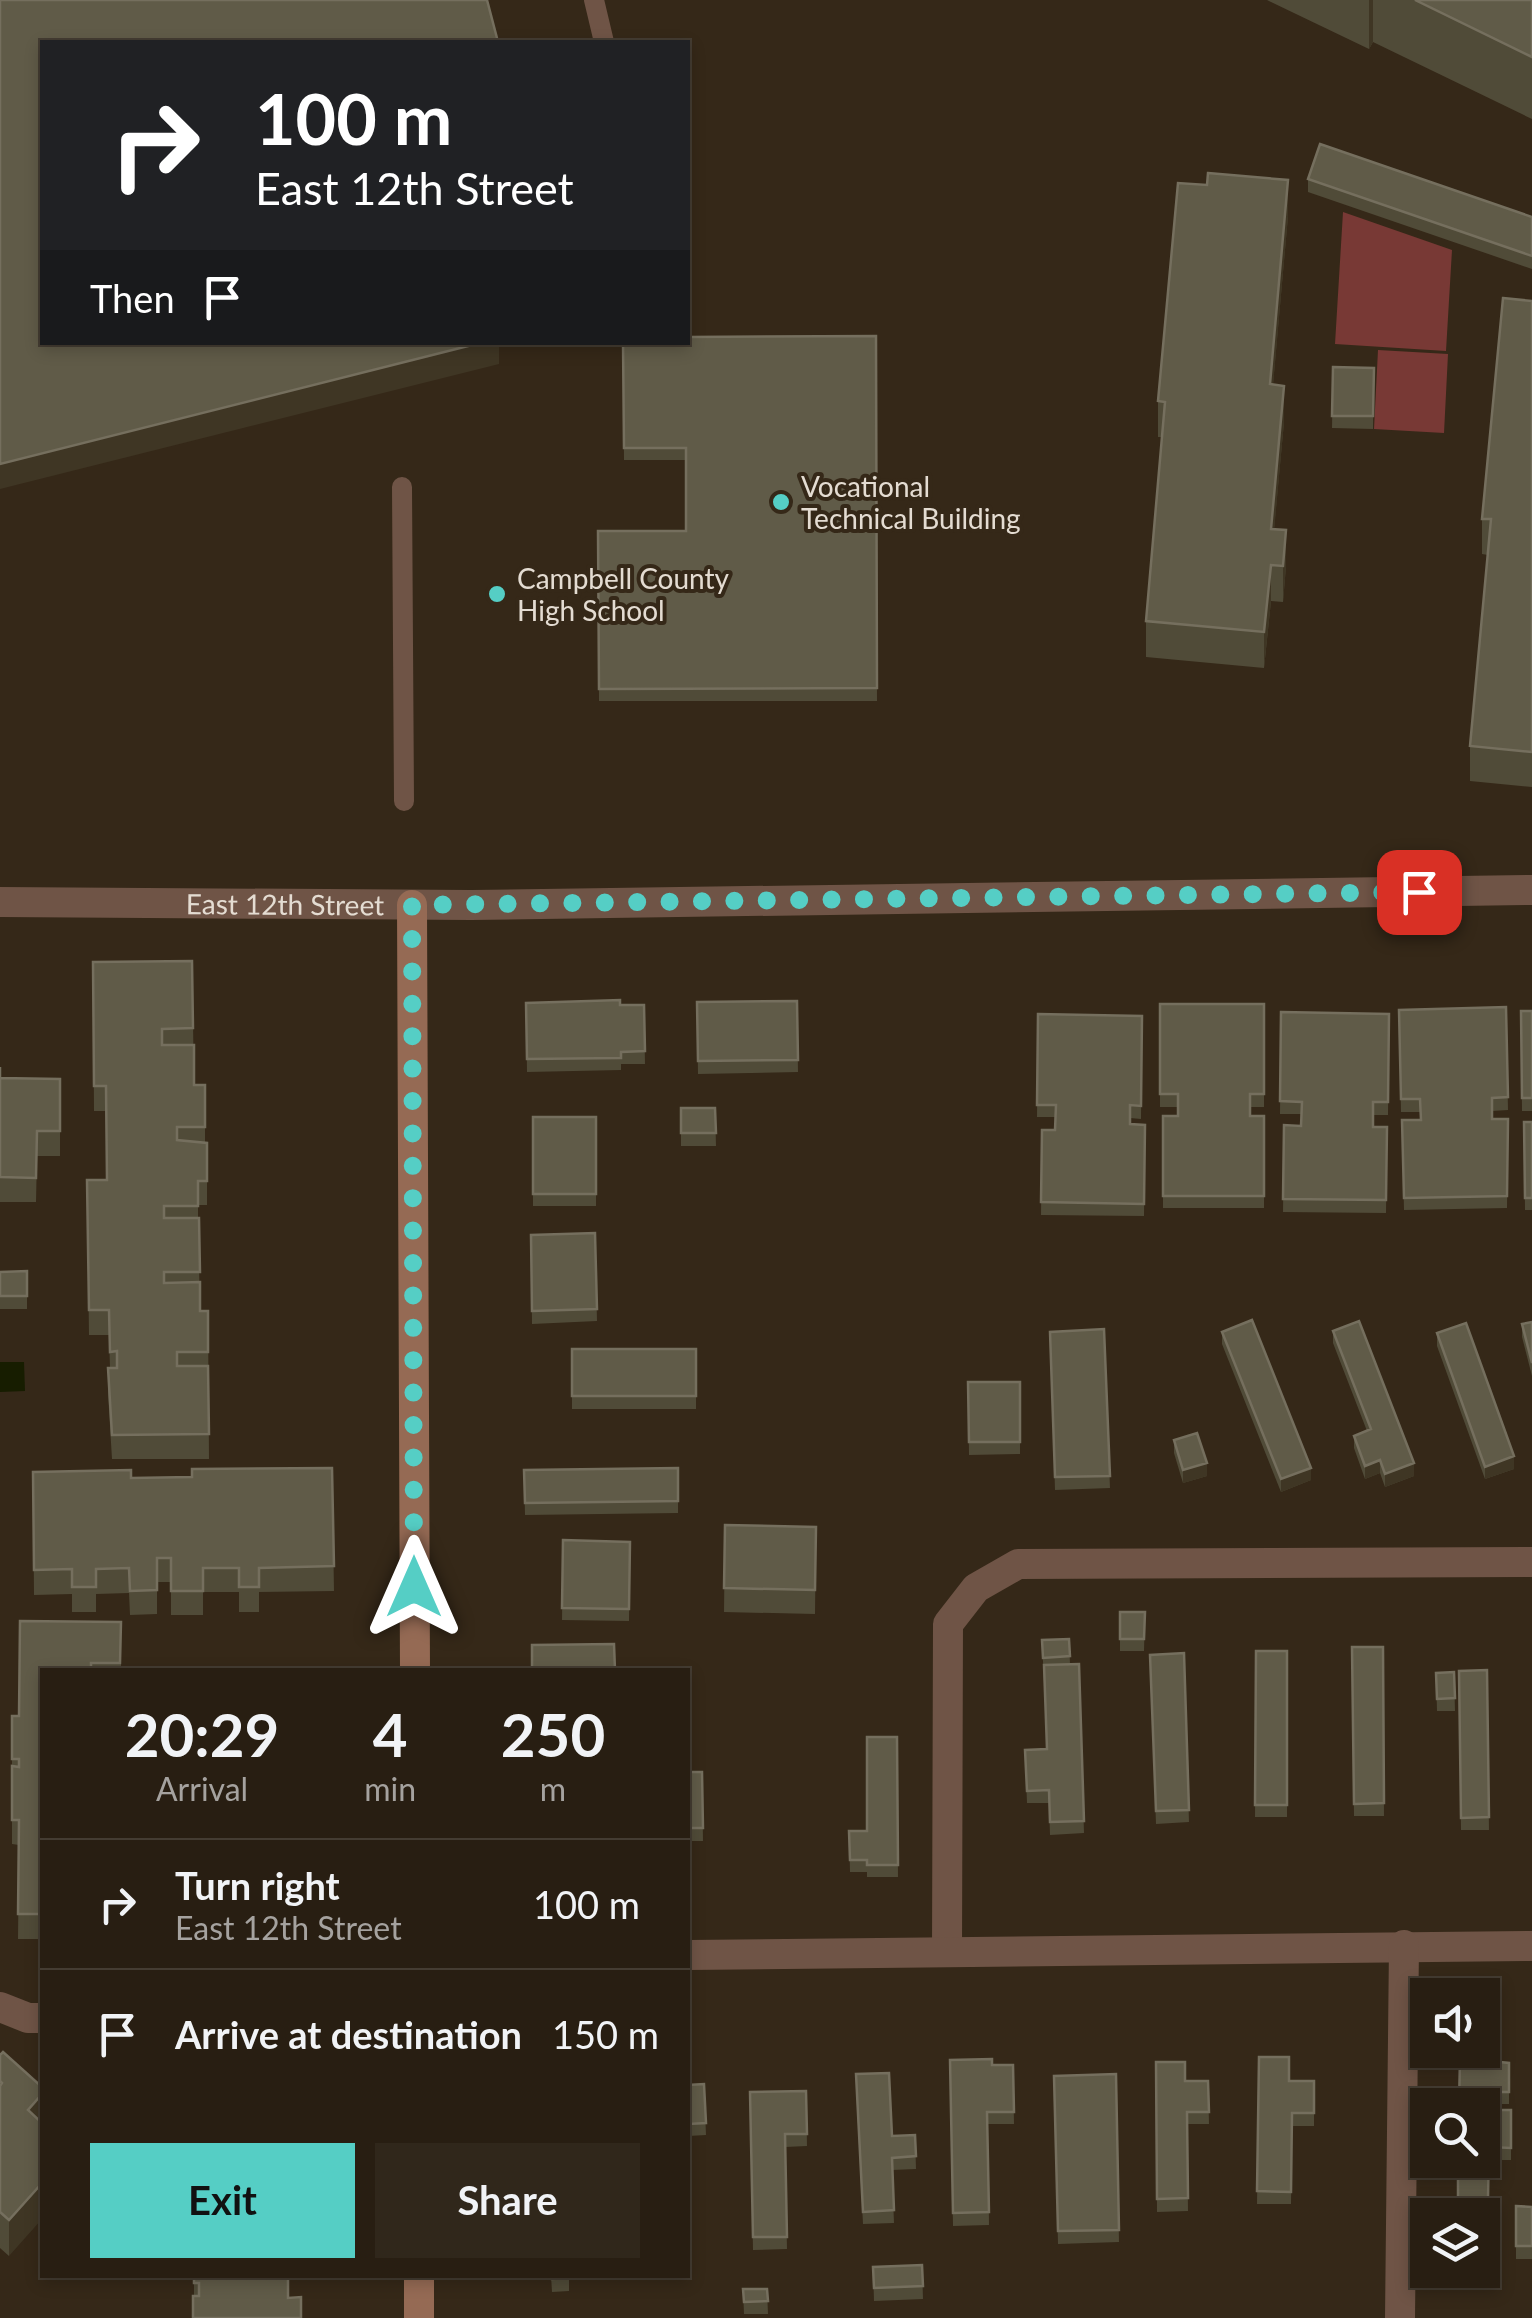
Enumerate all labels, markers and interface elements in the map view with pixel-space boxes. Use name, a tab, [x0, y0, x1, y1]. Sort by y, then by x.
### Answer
text: 100 m	[255, 76, 452, 160]
icon: right	[90, 80, 220, 210]
text: East 12th Street	[255, 161, 574, 215]
icon: arrive	[195, 270, 250, 325]
text: Then	[90, 275, 175, 321]
place label: Vocational Technical Building	[801, 469, 1021, 535]
marker: Vocational Technical Building	[770, 491, 792, 513]
place label: Campbell County High School	[517, 561, 730, 627]
marker: Campbell County High School	[486, 583, 508, 605]
pin	[1377, 850, 1462, 935]
icon: arrive	[1392, 865, 1447, 920]
street label: East 12th Street	[186, 886, 384, 921]
position arrow	[362, 1535, 466, 1639]
text: 20:29	[125, 1698, 279, 1770]
text: 4	[373, 1698, 408, 1770]
text: 250	[501, 1698, 605, 1770]
text: Arrival	[156, 1769, 248, 1808]
text: min	[364, 1769, 416, 1808]
text: m	[540, 1769, 566, 1808]
text: Turn right	[175, 1862, 340, 1908]
icon: right	[90, 1877, 145, 1932]
text: 100 m	[533, 1881, 640, 1927]
text: East 12th Street	[175, 1908, 402, 1947]
map controls	[1410, 1978, 1500, 2288]
button: sound	[1410, 1978, 1500, 2068]
icon: arrive	[90, 2007, 145, 2062]
text: Arrive at destination	[175, 2011, 522, 2057]
text: 150 m	[552, 2011, 659, 2057]
button: search	[1410, 2088, 1500, 2178]
button: Exit	[90, 2143, 355, 2258]
button: Share	[375, 2143, 640, 2258]
button: layers	[1410, 2198, 1500, 2288]

